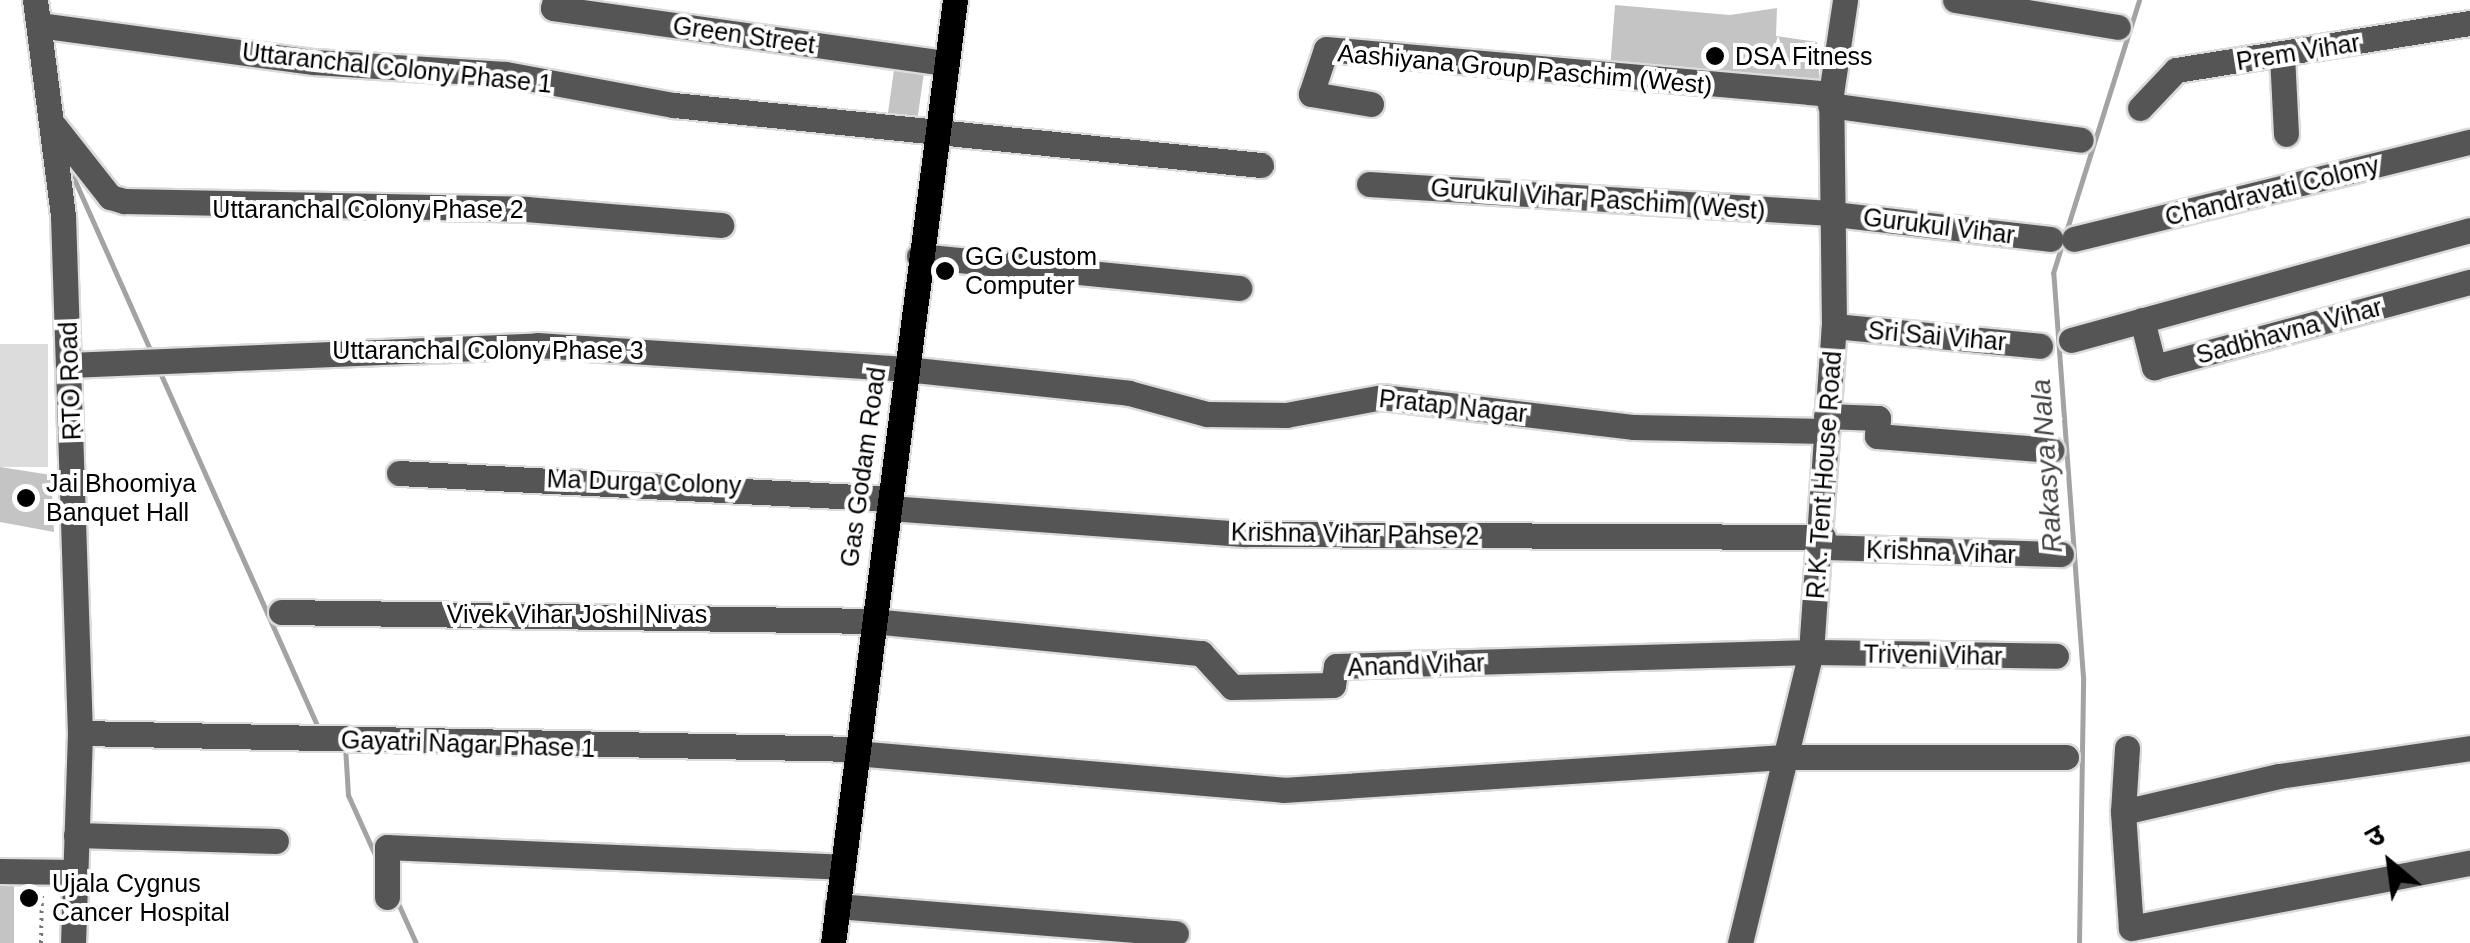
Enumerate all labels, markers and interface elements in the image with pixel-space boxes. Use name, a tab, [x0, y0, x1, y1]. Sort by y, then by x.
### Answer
street label: Green Street	[671, 10, 817, 60]
street label: Prem Vihar	[2234, 27, 2362, 77]
street label: Uttaranchal Colony Phase 1	[241, 37, 553, 99]
street label: Aashiyana Group Paschim (West)	[1336, 38, 1714, 100]
place label: DSA Fitness	[1735, 41, 1874, 71]
marker: DSA Fitness	[1704, 45, 1726, 67]
street label: Chandravati Colony	[2162, 150, 2382, 232]
street label: Gurukul Vihar Paschim (West)	[1430, 172, 1766, 226]
street label: Uttaranchal Colony Phase 2	[212, 194, 524, 224]
street label: Gurukul Vihar	[1862, 202, 2016, 250]
place label: GG Custom Computer	[965, 242, 1097, 301]
marker: GG Custom Computer	[934, 260, 956, 282]
street label: Sadbhavna Vihar	[2193, 292, 2385, 370]
street label: Sri Sai Vihar	[1867, 315, 2007, 357]
street label: RTO Road	[53, 321, 87, 441]
street label: Uttaranchal Colony Phase 3	[332, 335, 644, 365]
street label: R.K. Tent House Road	[1800, 350, 1848, 600]
street label: Gas Godam Road	[834, 365, 892, 569]
water label: Rakasya Nala	[2024, 378, 2070, 554]
street label: Pratap Nagar	[1377, 383, 1529, 429]
street label: Ma Durga Colony	[546, 464, 742, 500]
place label: Jai Bhoomiya Banquet Hall	[46, 469, 196, 528]
marker: Jai Bhoomiya Banquet Hall	[15, 487, 37, 509]
street label: Krishna Vihar Pahse 2	[1231, 517, 1479, 551]
street label: Krishna Vihar	[1866, 534, 2016, 570]
street label: Vivek Vihar Joshi Nivas	[447, 599, 707, 629]
street label: Triveni Vihar	[1863, 639, 2003, 671]
street label: Anand Vihar	[1347, 648, 1485, 682]
street label: Gayatri Nagar Phase 1	[340, 725, 596, 763]
north arrow	[2340, 813, 2440, 913]
text: उ	[2361, 819, 2390, 854]
place label: Ujala Cygnus Cancer Hospital	[52, 869, 230, 928]
marker: Ujala Cygnus Cancer Hospital	[16, 885, 42, 911]

